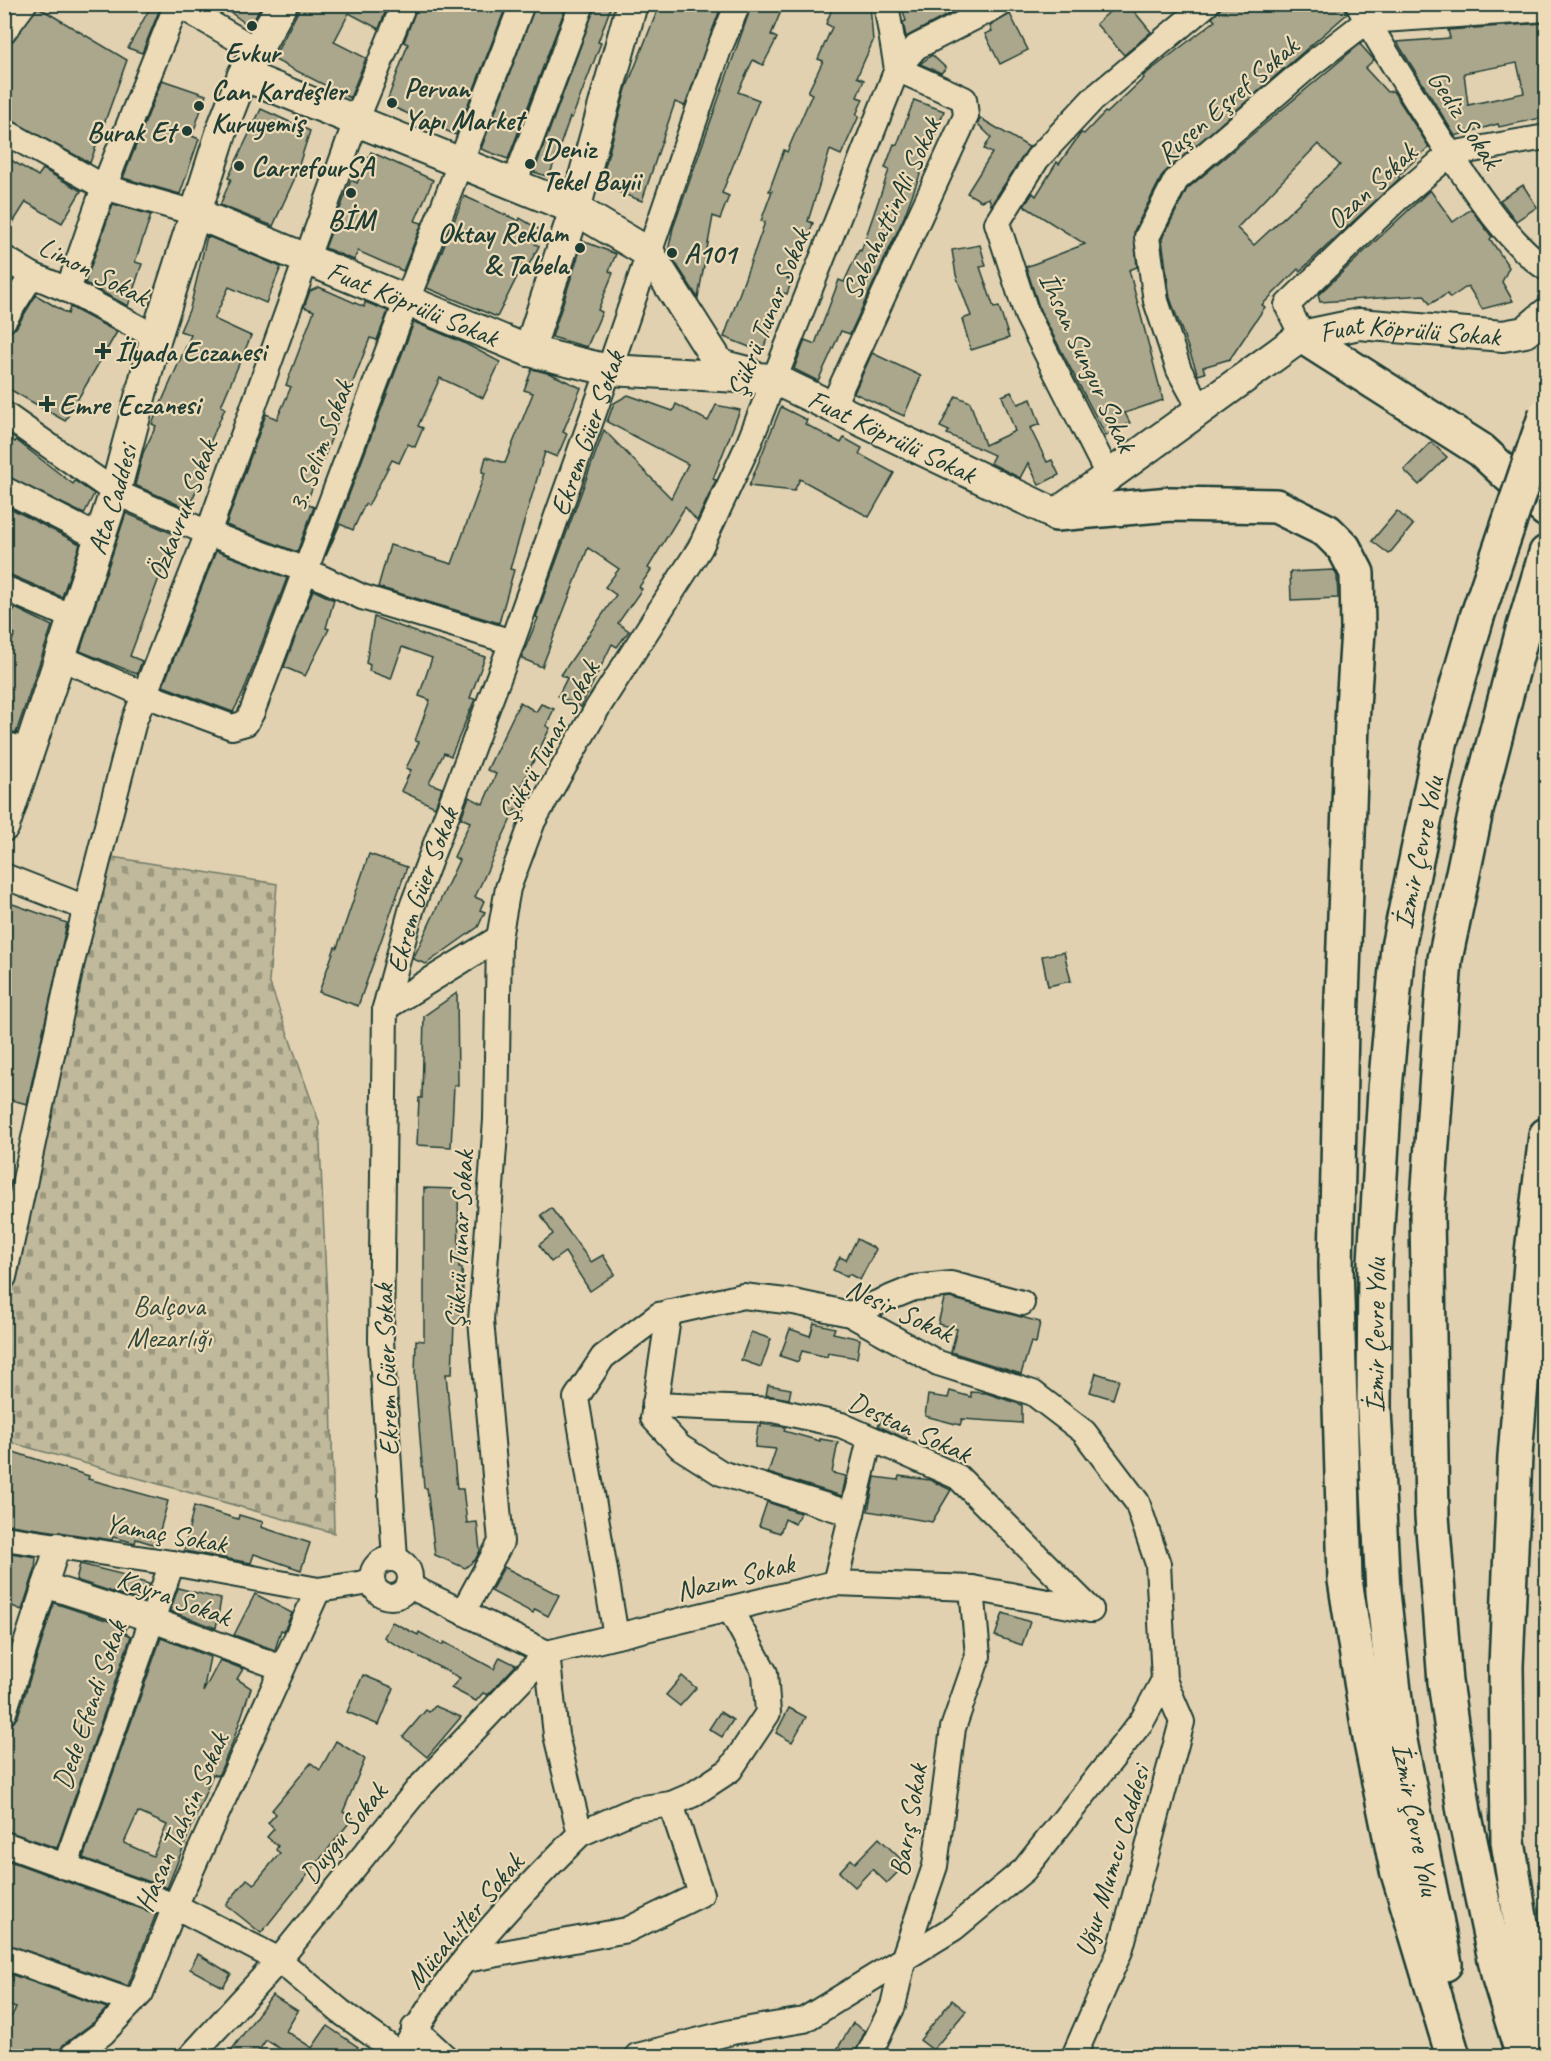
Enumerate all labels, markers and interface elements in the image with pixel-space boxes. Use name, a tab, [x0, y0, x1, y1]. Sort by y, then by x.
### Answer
marker: Evkur	[245, 19, 259, 33]
street label: Ruşen Eşref Sokak	[1149, 27, 1307, 171]
place label: Evkur	[225, 35, 282, 70]
street label: Gediz Sokak	[1420, 63, 1511, 177]
place label: Pervan Yapı Market	[404, 70, 528, 137]
place label: Can Kardeşler Kuruyemiş	[211, 73, 349, 141]
marker: Pervan Yapı Market	[385, 96, 399, 110]
marker: Can Kardeşler Kuruyemiş	[192, 99, 206, 113]
street label: SabahattinAli Sokak	[834, 110, 949, 305]
place label: Burak Et	[87, 114, 180, 149]
marker: Burak Et	[180, 124, 194, 138]
place label: Deniz Tekel Bayii	[542, 131, 644, 198]
street label: Ozan Sokak	[1319, 134, 1425, 237]
place label: CarrefourSA	[251, 149, 375, 184]
marker: Deniz Tekel Bayii	[523, 157, 537, 171]
marker: CarrefourSA	[232, 159, 246, 173]
marker: BİM	[344, 186, 358, 200]
place label: BİM	[328, 202, 378, 237]
place label: Oktay Reklam & Tabela	[438, 215, 570, 282]
street label: Şükrü Tunar Sokak	[718, 221, 819, 403]
street label: Limon Sokak	[33, 228, 157, 315]
place label: A101	[684, 236, 740, 271]
marker: Oktay Reklam & Tabela	[573, 241, 587, 255]
marker: A101	[665, 246, 679, 260]
street label: Fuat Köprülü Sokak	[322, 252, 505, 355]
street label: İhsan Sungur Sokak	[1031, 267, 1146, 459]
street label: Fuat Köprülü Sokak	[1316, 306, 1503, 353]
place label: İlyada Eczanesi	[115, 334, 269, 370]
marker: İlyada Eczanesi	[96, 344, 110, 358]
street label: Ekrem Güer Sokak	[541, 345, 632, 520]
street label: 3. Selim Sokak	[279, 373, 362, 516]
street label: Fuat Köprülü Sokak	[803, 381, 983, 491]
place label: Emre Eczanesi	[59, 387, 203, 422]
marker: Emre Eczanesi	[40, 397, 54, 411]
street label: Özkavruk Sokak	[139, 432, 226, 585]
street label: Ata Caddesi	[78, 437, 145, 559]
street label: Şükrü Tunar Sokak	[489, 652, 608, 828]
street label: İzmir Çevre Yolu	[1385, 772, 1451, 932]
street label: Ekrem Güer Sokak	[378, 801, 466, 976]
street label: Şükrü Tunar Sokak	[437, 1147, 481, 1330]
street label: İzmir Çevre Yolu	[1356, 1257, 1393, 1413]
street label: Nesir Sokak	[841, 1270, 962, 1351]
street label: Ekrem Güer Sokak	[365, 1282, 406, 1457]
park label: Balçova Mezarlığı	[127, 1288, 213, 1355]
street label: Destan Sokak	[843, 1383, 978, 1471]
street label: Yamaç Sokak	[102, 1505, 231, 1561]
street label: Nazım Sokak	[672, 1545, 799, 1609]
street label: Kayra Sokak	[112, 1560, 238, 1635]
street label: Dede Efendi Sokak	[44, 1615, 135, 1794]
street label: Hasan Tahsin Sokak	[126, 1725, 237, 1917]
street label: İzmir Çevre Yolu	[1383, 1740, 1448, 1900]
street label: Uğur Mumcu Caddesi	[1066, 1758, 1159, 1961]
street label: Barış Sokak	[881, 1759, 935, 1879]
street label: Duygu Sokak	[292, 1773, 396, 1890]
street label: Mücahitler Sokak	[397, 1844, 532, 1996]

